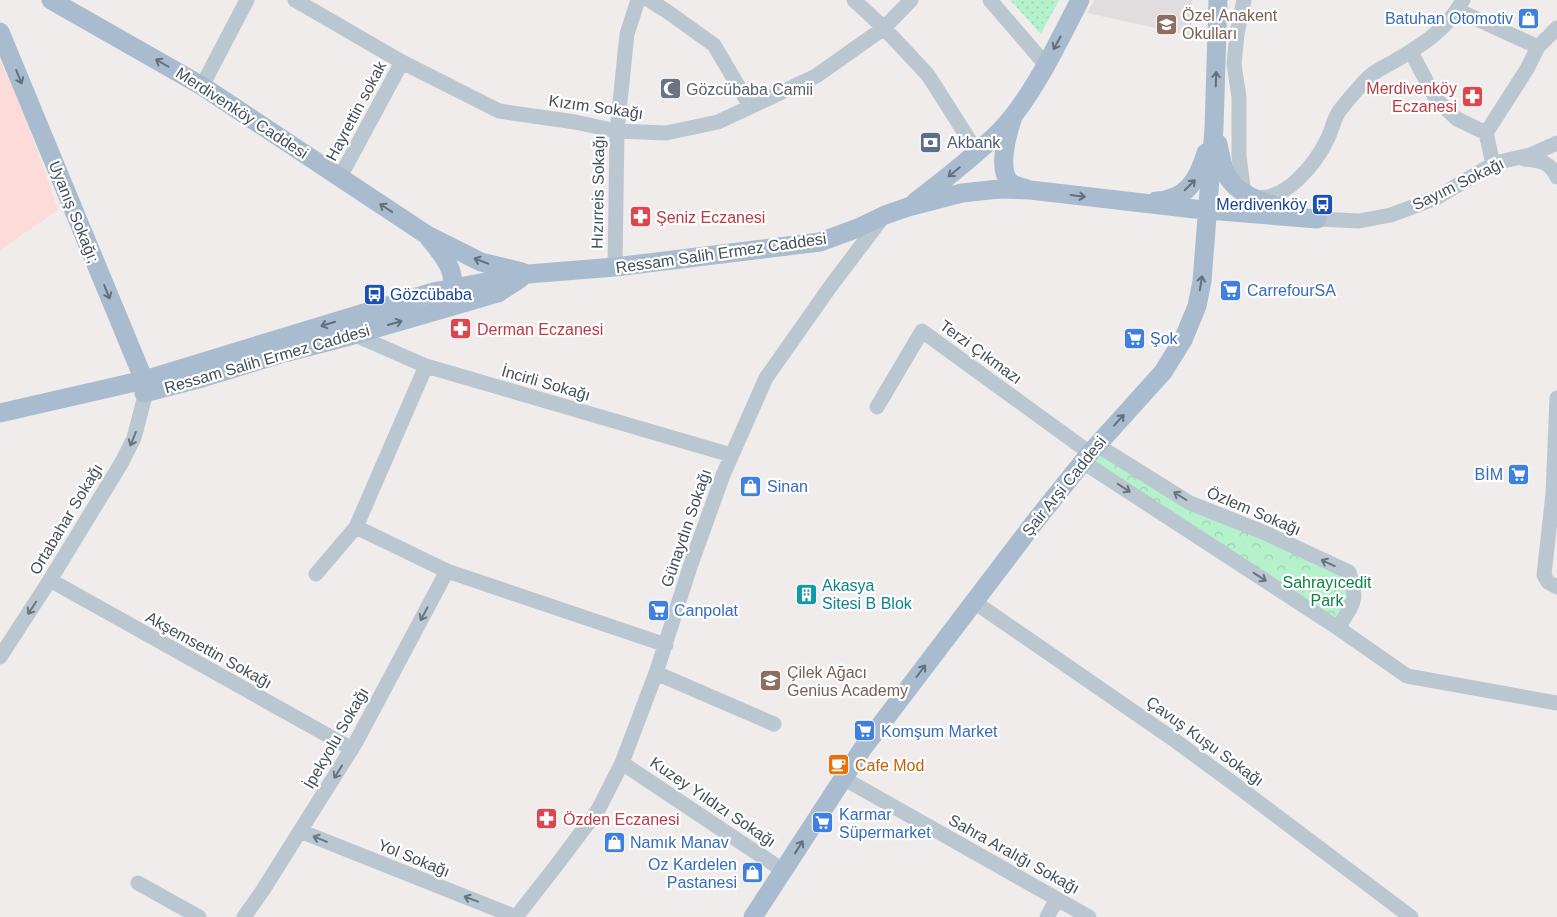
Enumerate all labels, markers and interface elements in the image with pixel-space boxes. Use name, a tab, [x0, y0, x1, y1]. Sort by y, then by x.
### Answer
shop icon: Batuhan Otomotiv	[1517, 6, 1541, 30]
place label: Özel Anakent Okulları	[1182, 7, 1278, 42]
place label: Batuhan Otomotiv	[1385, 10, 1513, 27]
school or university icon: Özel Anakent Okulları	[1154, 12, 1178, 36]
one-way arrow	[1052, 35, 1062, 50]
one-way arrow	[155, 57, 169, 67]
street label: Hayrettin sokak	[323, 57, 390, 164]
street label: Merdivenköy Caddesi	[173, 64, 311, 162]
one-way arrow	[14, 69, 24, 84]
one-way arrow	[1211, 71, 1220, 87]
mosque icon: Gözcübaba Camii	[658, 77, 682, 101]
place label: Merdivenköy Eczanesi	[1366, 80, 1457, 115]
place label: Gözcübaba Camii	[686, 81, 813, 98]
pharmacy icon: Merdivenköy Eczanesi	[1461, 85, 1485, 109]
street label: Kızım Sokağı	[548, 92, 644, 122]
bank icon: Akbank	[919, 130, 943, 154]
place label: Akbank	[947, 134, 1001, 151]
street label: Hızırreis Sokağı	[589, 135, 607, 249]
street label: Sayım Sokağı	[1410, 155, 1506, 213]
street label: Uyanış Sokağı;	[46, 159, 102, 265]
one-way arrow	[948, 166, 961, 177]
one-way arrow	[1183, 180, 1195, 192]
one-way arrow	[1070, 191, 1086, 201]
bus stop icon: Merdivenköy	[1311, 192, 1335, 216]
place label: Merdivenköy	[1216, 196, 1307, 213]
one-way arrow	[380, 202, 394, 212]
pharmacy icon: Şeniz Eczanesi	[628, 205, 652, 229]
place label: Şeniz Eczanesi	[656, 209, 765, 226]
street label: Ressam Salih Ermez Caddesi	[615, 230, 827, 276]
one-way arrow	[474, 256, 489, 265]
one-way arrow	[1196, 275, 1206, 291]
supermarket icon: CarrefourSA	[1219, 278, 1243, 302]
bus stop icon: Gözcübaba	[362, 282, 386, 306]
place label: CarrefourSA	[1247, 282, 1336, 299]
one-way arrow	[103, 284, 113, 299]
place label: Gözcübaba	[390, 286, 472, 303]
one-way arrow	[387, 317, 403, 327]
pharmacy icon: Derman Eczanesi	[449, 317, 473, 341]
street label: Terzi Çıkmazı	[937, 317, 1025, 387]
one-way arrow	[321, 319, 337, 329]
place label: Derman Eczanesi	[477, 321, 603, 338]
street label: Ressam Salih Ermez Caddesi	[163, 322, 371, 396]
supermarket icon: Şok	[1122, 326, 1146, 350]
place label: Şok	[1150, 330, 1179, 347]
street label: İncirli Sokağı	[500, 361, 593, 404]
one-way arrow	[1114, 413, 1125, 426]
one-way arrow	[128, 431, 137, 446]
street label: Şair Arşi Caddesi	[1019, 433, 1109, 539]
street label: Ortabahar Sokağı	[26, 460, 106, 578]
supermarket icon: BİM	[1507, 462, 1531, 486]
place label: BİM	[1475, 465, 1503, 483]
street label: Günaydın Sokağı	[658, 467, 714, 589]
shop icon: Sinan	[739, 474, 763, 498]
place label: Sinan	[767, 478, 808, 495]
one-way arrow	[1116, 484, 1130, 494]
street label: Özlem Sokağı	[1204, 484, 1304, 538]
one-way arrow	[1173, 491, 1187, 501]
one-way arrow	[1321, 557, 1336, 567]
one-way arrow	[1253, 572, 1267, 582]
park label: Sahrayıcedit Park	[1283, 574, 1372, 609]
place label: Akasya Sitesi B Blok	[822, 577, 913, 612]
building icon: Akasya Sitesi B Blok	[794, 582, 818, 606]
supermarket icon: Canpolat	[646, 598, 670, 622]
one-way arrow	[26, 601, 36, 615]
place label: Canpolat	[674, 602, 739, 619]
one-way arrow	[419, 606, 428, 621]
street label: Akşemsettin Sokağı	[143, 608, 275, 692]
place label: Çilek Ağacı Genius Academy	[787, 664, 908, 699]
one-way arrow	[916, 664, 926, 678]
school or university icon: Çilek Ağacı Genius Academy	[759, 669, 783, 693]
street label: İpekyolu Sokağı	[299, 684, 372, 792]
street label: Çavuş Kuşu Sokağı	[1143, 693, 1267, 789]
supermarket icon: Komşum Market	[853, 719, 877, 743]
place label: Komşum Market	[881, 723, 998, 740]
cafe icon: Cafe Mod	[827, 753, 851, 777]
street label: Kuzey Yıldızı Sokağı	[647, 754, 779, 850]
place label: Cafe Mod	[855, 757, 924, 774]
one-way arrow	[332, 764, 342, 778]
place label: Karmar Süpermarket	[839, 806, 931, 841]
pharmacy icon: Özden Eczanesi	[535, 807, 559, 831]
place label: Özden Eczanesi	[563, 811, 680, 828]
supermarket icon: Karmar Süpermarket	[811, 811, 835, 835]
street label: Sahra Aralığı Sokağı	[946, 811, 1082, 897]
shop icon: Namık Manav	[602, 830, 626, 854]
one-way arrow	[313, 834, 328, 844]
place label: Namık Manav	[630, 834, 729, 851]
street label: Yol Sokağı	[376, 836, 452, 880]
one-way arrow	[794, 841, 804, 855]
place label: Oz Kardelen Pastanesi	[648, 856, 737, 891]
shop icon: Oz Kardelen Pastanesi	[741, 861, 765, 885]
one-way arrow	[464, 894, 479, 903]

